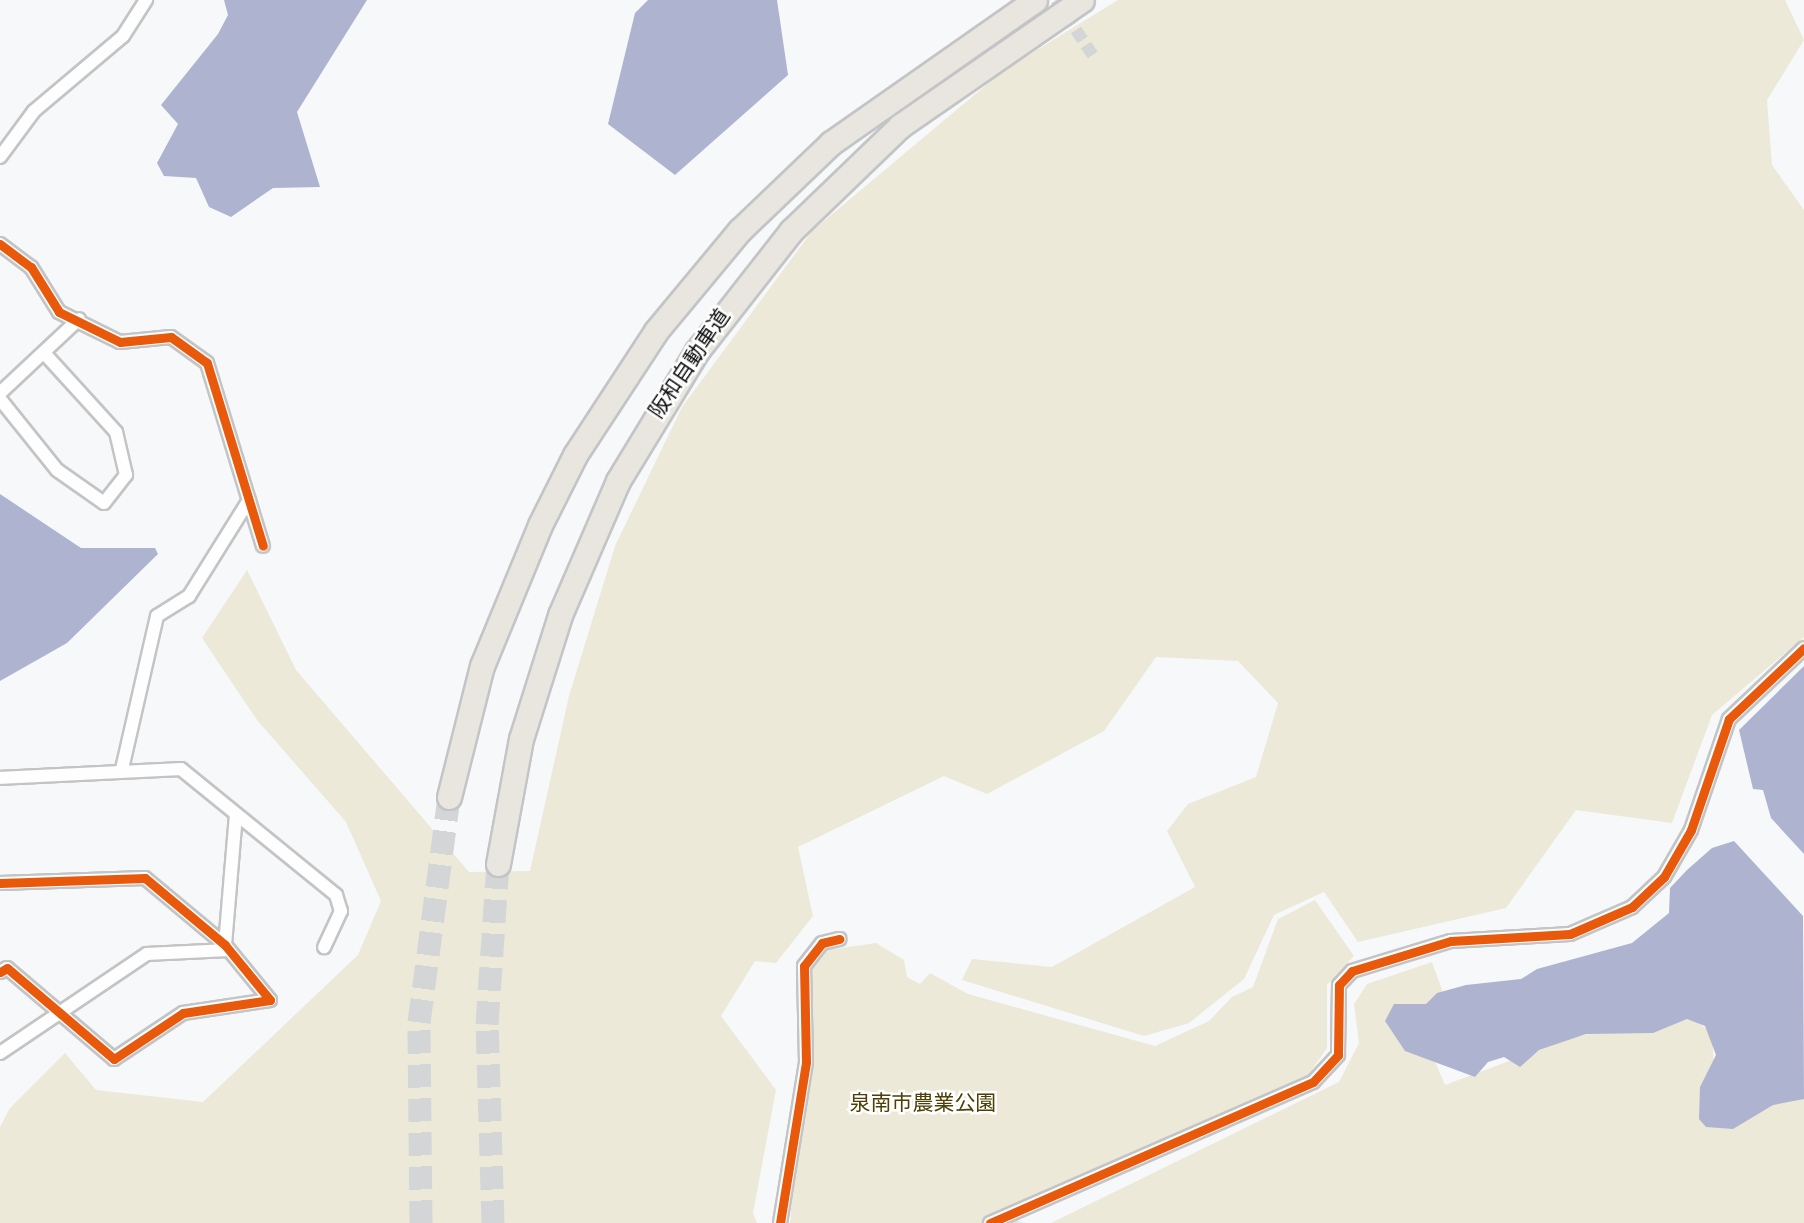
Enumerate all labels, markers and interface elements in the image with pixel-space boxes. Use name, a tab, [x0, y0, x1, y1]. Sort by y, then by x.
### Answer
street label: 阪和自動車道	[644, 305, 736, 423]
park label: 泉南市農業公園	[850, 1091, 996, 1117]

